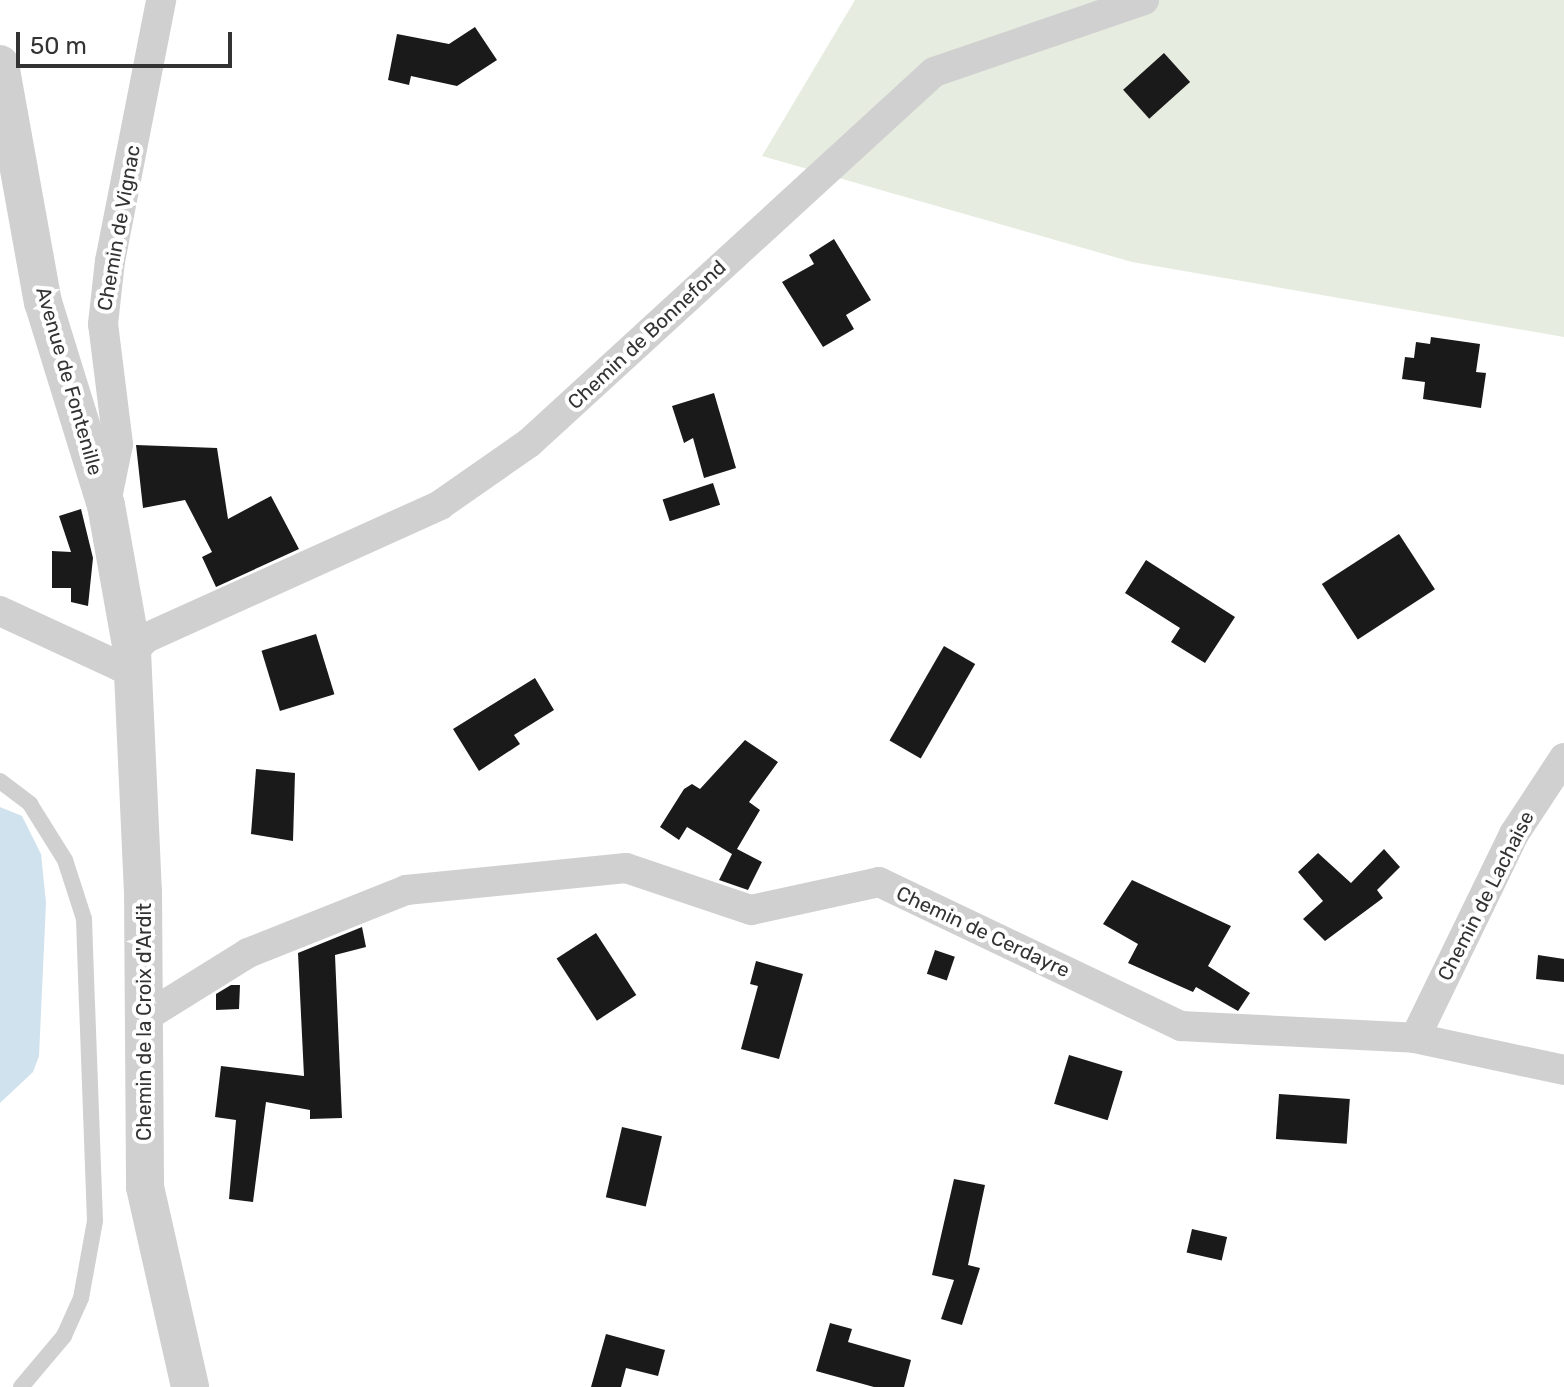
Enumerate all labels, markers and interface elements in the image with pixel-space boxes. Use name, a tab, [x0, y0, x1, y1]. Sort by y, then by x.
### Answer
scale bar	[20, 16, 236, 66]
text: 50 m	[30, 32, 87, 60]
street label: Chemin de Vignac	[93, 143, 145, 313]
street label: Chemin de Bonnefond	[563, 255, 731, 415]
street label: Avenue de Fontenille	[31, 284, 107, 478]
street label: Chemin de Lachaise	[1433, 807, 1539, 985]
street label: Chemin de Cerdayre	[892, 881, 1074, 983]
street label: Chemin de la Croix d'Ardit	[132, 903, 156, 1141]

